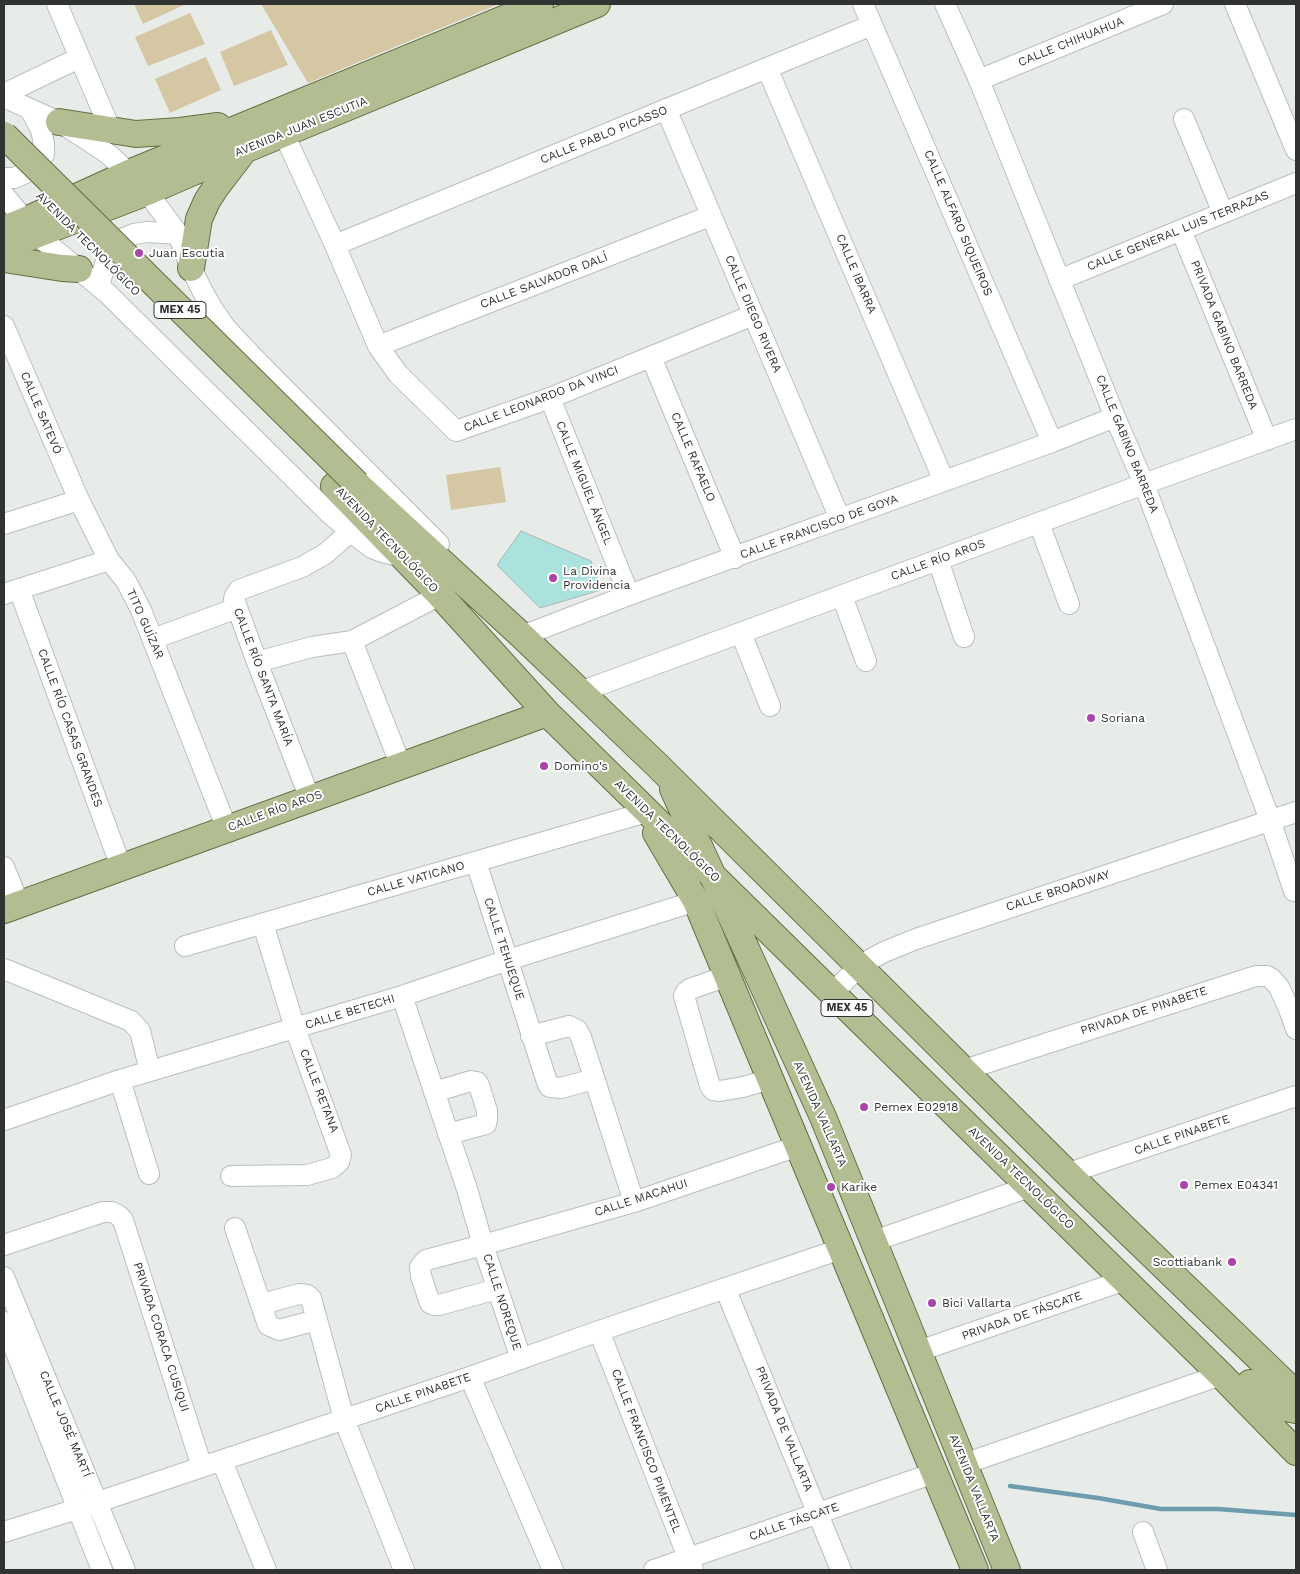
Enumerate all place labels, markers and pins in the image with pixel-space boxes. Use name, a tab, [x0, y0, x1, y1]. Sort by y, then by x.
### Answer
place label: Juan Escutia	[149, 246, 225, 260]
marker: Juan Escutia	[133, 247, 145, 259]
place label: La Divina Providencia	[563, 564, 630, 592]
marker: La Divina Providencia	[547, 572, 559, 584]
place label: Soriana	[1101, 711, 1145, 725]
marker: Soriana	[1085, 712, 1097, 724]
place label: Domino's	[554, 759, 608, 773]
marker: Domino's	[538, 760, 550, 772]
place label: Pemex E02918	[874, 1100, 958, 1114]
marker: Pemex E02918	[858, 1101, 870, 1113]
place label: Pemex E04341	[1194, 1178, 1278, 1192]
marker: Pemex E04341	[1178, 1179, 1190, 1191]
place label: Karike	[841, 1180, 877, 1194]
marker: Karike	[825, 1181, 837, 1193]
place label: Scottiabank	[1153, 1255, 1222, 1269]
marker: Scottiabank	[1226, 1256, 1238, 1268]
place label: Bici Vallarta	[942, 1296, 1011, 1310]
marker: Bici Vallarta	[926, 1297, 938, 1309]

